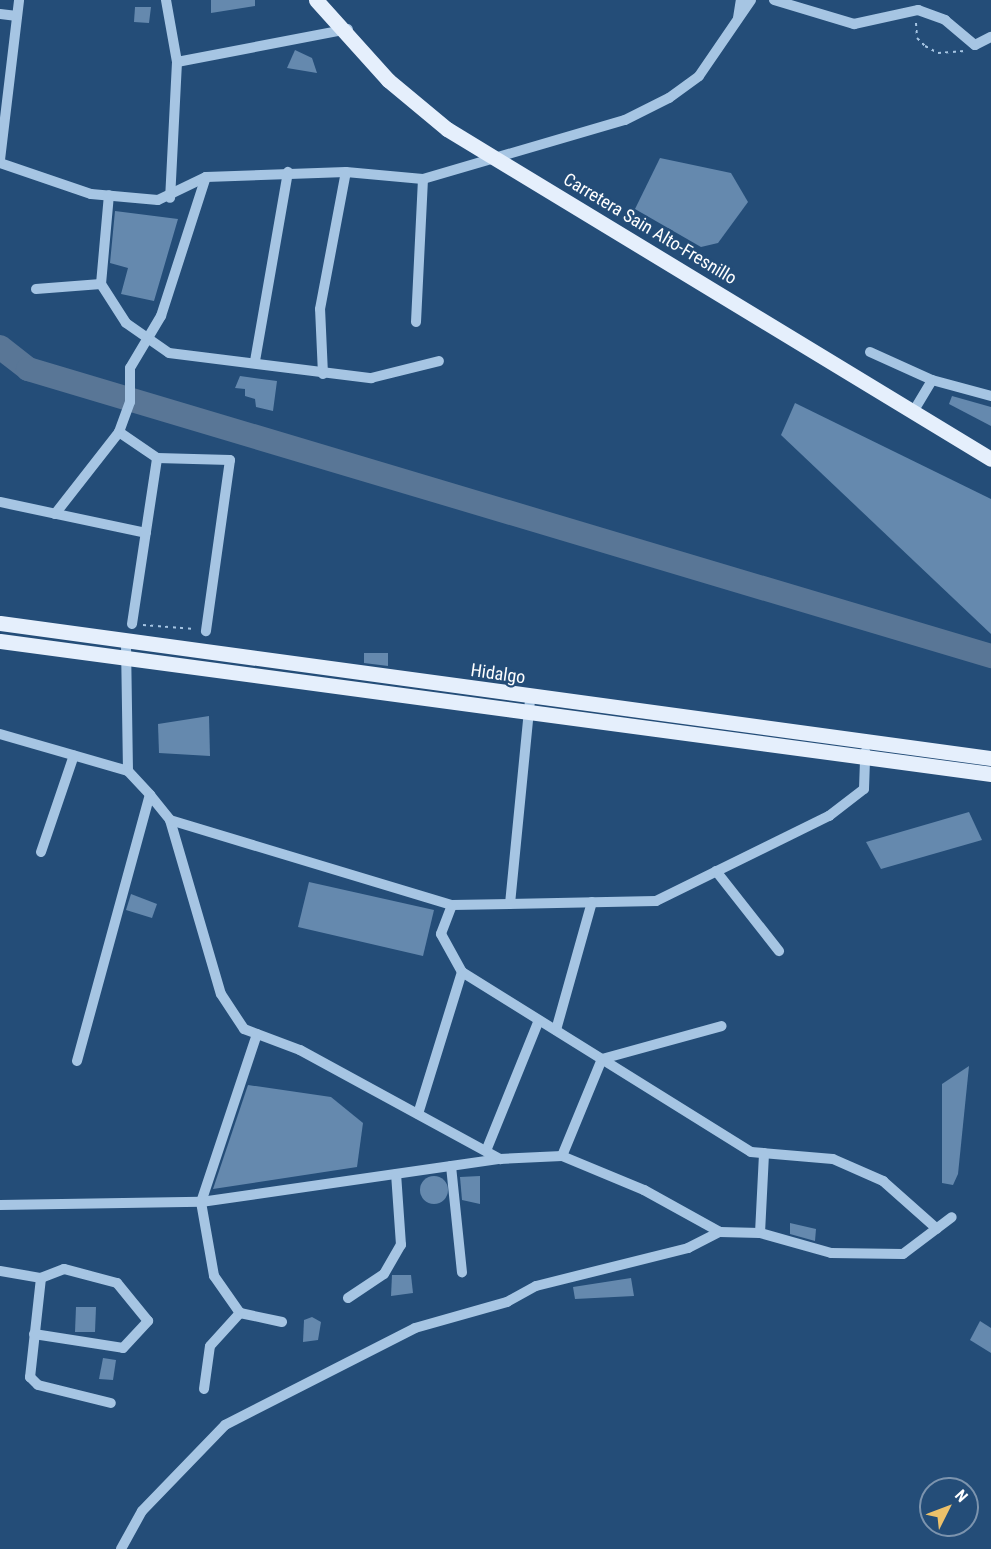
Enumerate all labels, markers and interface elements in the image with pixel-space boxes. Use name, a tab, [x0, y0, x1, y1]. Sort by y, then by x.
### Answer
street label: Carretera Sain Alto-Fresnillo	[559, 169, 741, 289]
street label: Hidalgo	[469, 659, 527, 689]
north arrow	[919, 1477, 979, 1537]
text: N	[951, 1486, 972, 1506]

